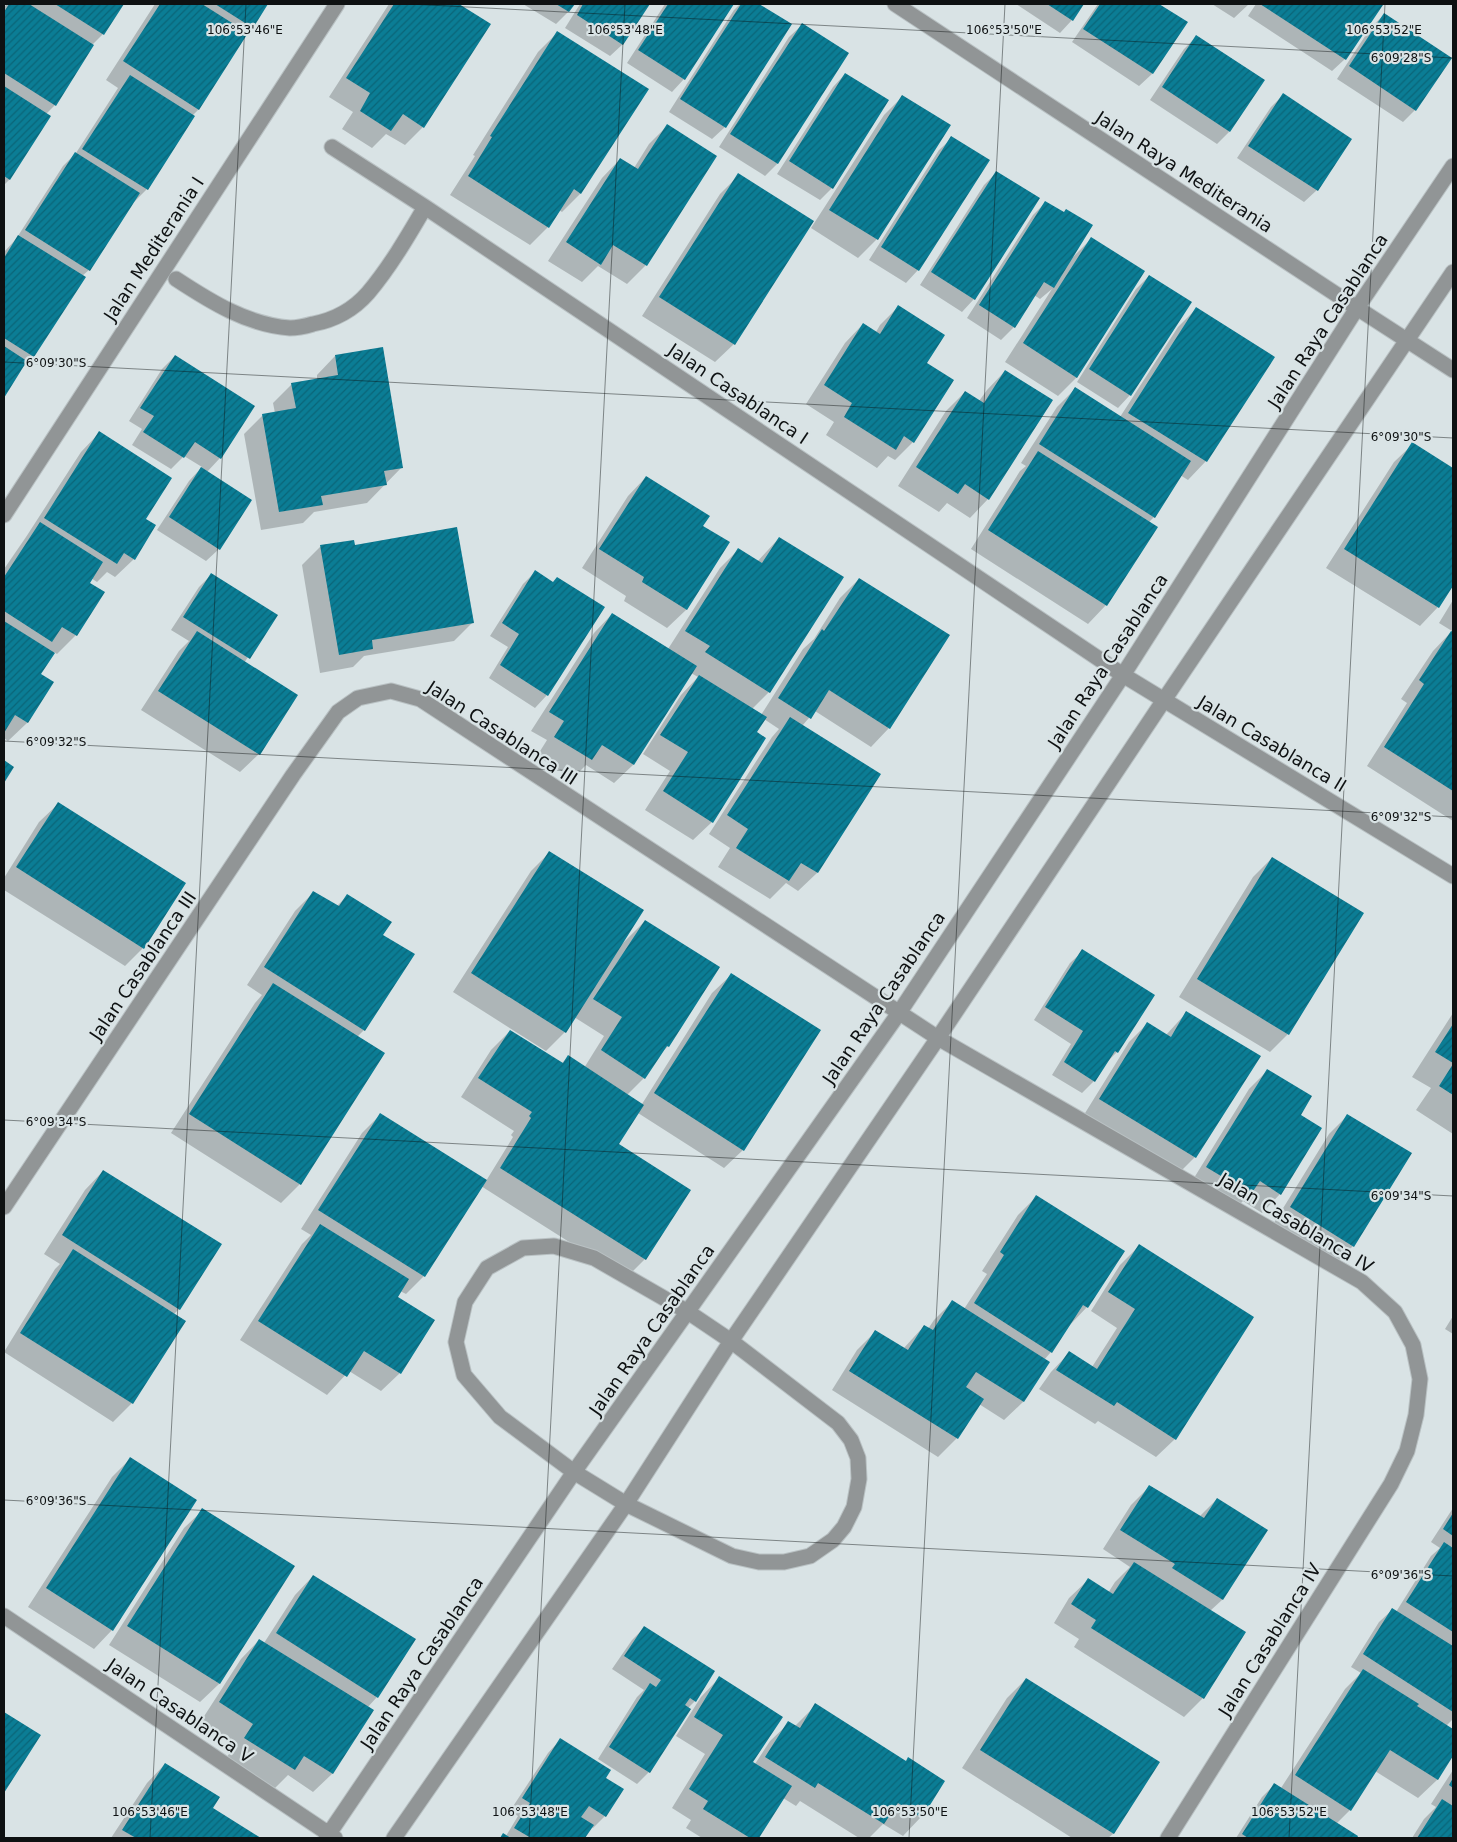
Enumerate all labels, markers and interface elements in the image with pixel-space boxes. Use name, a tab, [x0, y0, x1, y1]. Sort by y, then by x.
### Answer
text: 106°53'46"E	[207, 23, 283, 37]
text: 106°53'48"E	[587, 23, 663, 37]
text: 106°53'50"E	[966, 23, 1042, 37]
text: 106°53'52"E	[1346, 23, 1422, 37]
text: 6°09'28"S	[1371, 51, 1431, 65]
street label: Jalan Raya Mediterania	[1091, 106, 1277, 237]
street label: Jalan Mediterania I	[99, 173, 208, 326]
street label: Jalan Raya Casablanca	[1263, 230, 1392, 413]
street label: Jalan Casablanca I	[663, 338, 812, 448]
text: 6°09'30"S	[26, 356, 86, 370]
text: 6°09'30"S	[1371, 430, 1431, 444]
street label: Jalan Raya Casablanca	[1043, 570, 1172, 753]
street label: Jalan Casablanca III	[422, 676, 581, 789]
street label: Jalan Casablanca II	[1193, 690, 1350, 796]
text: 6°09'32"S	[26, 735, 86, 749]
text: 6°09'32"S	[1371, 810, 1431, 824]
street label: Jalan Casablanca III	[84, 887, 200, 1045]
street label: Jalan Raya Casablanca	[817, 907, 949, 1089]
text: 6°09'34"S	[26, 1115, 86, 1129]
street label: Jalan Casablanca IV	[1214, 1168, 1378, 1277]
text: 6°09'34"S	[1371, 1189, 1431, 1203]
street label: Jalan Raya Casablanca	[584, 1240, 719, 1420]
text: 6°09'36"S	[26, 1494, 86, 1508]
street label: Jalan Casablanca IV	[1213, 1559, 1326, 1721]
text: 6°09'36"S	[1371, 1568, 1431, 1582]
street label: Jalan Raya Casablanca	[355, 1572, 487, 1754]
street label: Jalan Casablanca V	[103, 1653, 258, 1768]
text: 106°53'46"E	[112, 1805, 188, 1819]
text: 106°53'48"E	[492, 1805, 568, 1819]
text: 106°53'50"E	[872, 1805, 948, 1819]
text: 106°53'52"E	[1251, 1805, 1327, 1819]

